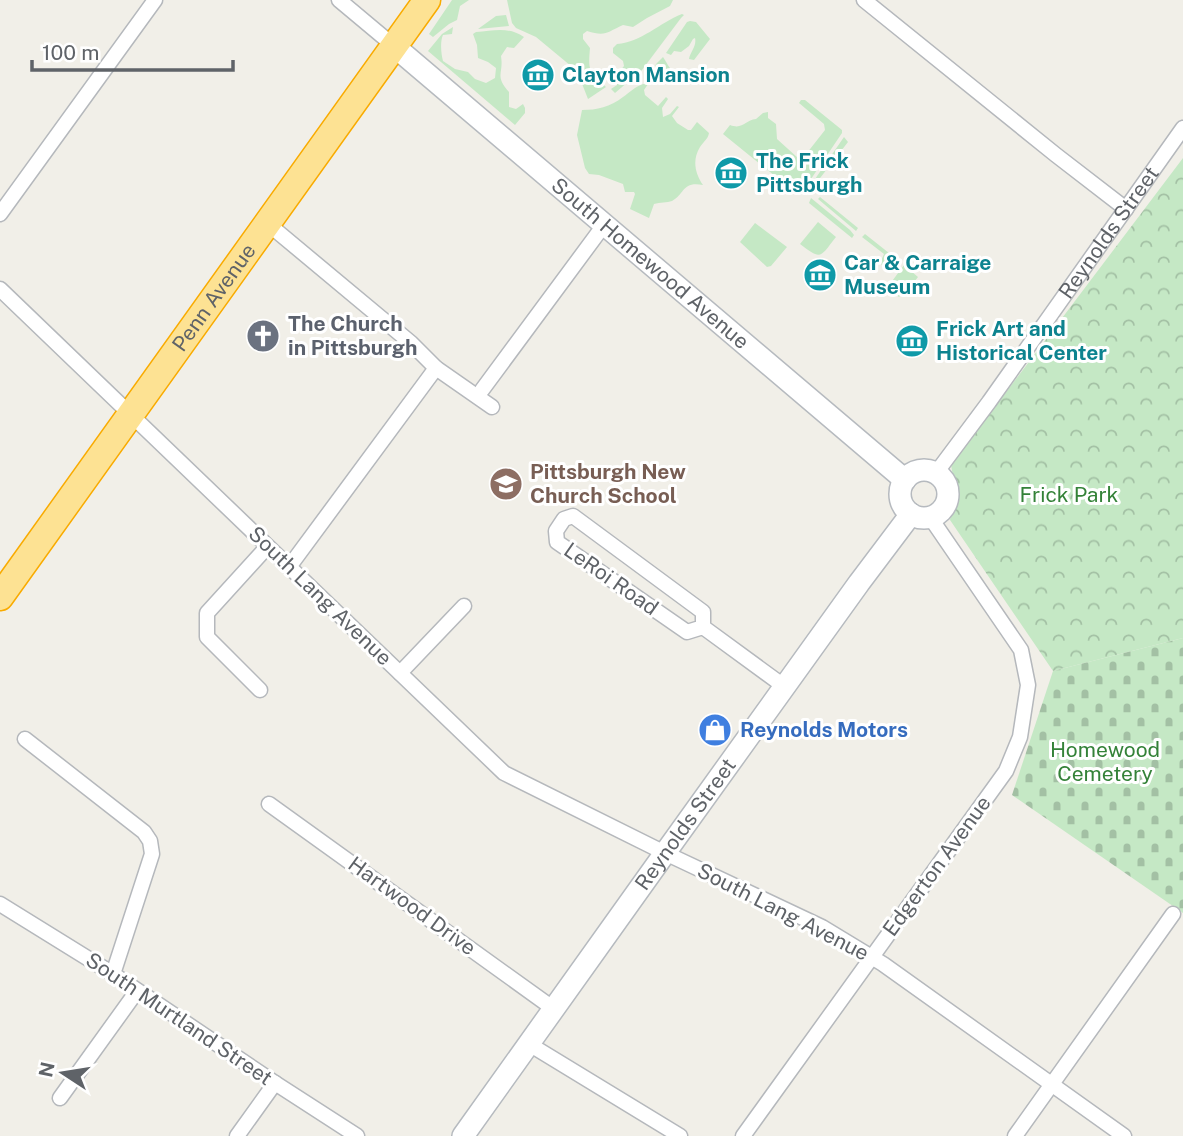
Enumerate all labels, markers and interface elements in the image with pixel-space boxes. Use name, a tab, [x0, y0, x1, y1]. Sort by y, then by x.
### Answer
scale bar	[32, 28, 233, 72]
text: 100 m	[42, 40, 99, 65]
museum icon: Clayton Mansion	[519, 56, 557, 94]
place label: Clayton Mansion	[562, 62, 730, 87]
place label: The Frick Pittsburgh	[756, 148, 862, 197]
museum icon: The Frick Pittsburgh	[712, 154, 750, 192]
street label: Reynolds Street	[1053, 161, 1164, 303]
street label: South Homewood Avenue	[547, 172, 754, 354]
street label: Penn Avenue	[167, 239, 261, 356]
place label: Car & Carraige Museum	[844, 250, 991, 299]
museum icon: Car & Carraige Museum	[801, 256, 839, 294]
place label: The Church in Pittsburgh	[288, 311, 417, 360]
place label: Frick Art and Historical Center	[936, 316, 1107, 365]
church icon: The Church in Pittsburgh	[244, 317, 282, 355]
museum icon: Frick Art and Historical Center	[893, 322, 931, 360]
place label: Pittsburgh New Church School	[530, 459, 686, 508]
school or university icon: Pittsburgh New Church School	[487, 465, 525, 503]
park label: Frick Park	[1020, 482, 1119, 507]
street label: South Lang Avenue	[244, 521, 397, 670]
street label: LeRoi Road	[559, 537, 663, 620]
shop icon: Reynolds Motors	[696, 711, 734, 749]
place label: Reynolds Motors	[740, 717, 908, 742]
park label: Homewood Cemetery	[1050, 737, 1160, 786]
street label: Reynolds Street	[630, 753, 741, 895]
street label: Edgerton Avenue	[877, 791, 996, 941]
street label: Hartwood Drive	[344, 851, 481, 960]
street label: South Lang Avenue	[693, 857, 873, 966]
street label: South Murtland Street	[81, 947, 277, 1090]
north arrow	[28, 1038, 98, 1108]
text: N	[34, 1060, 59, 1079]

